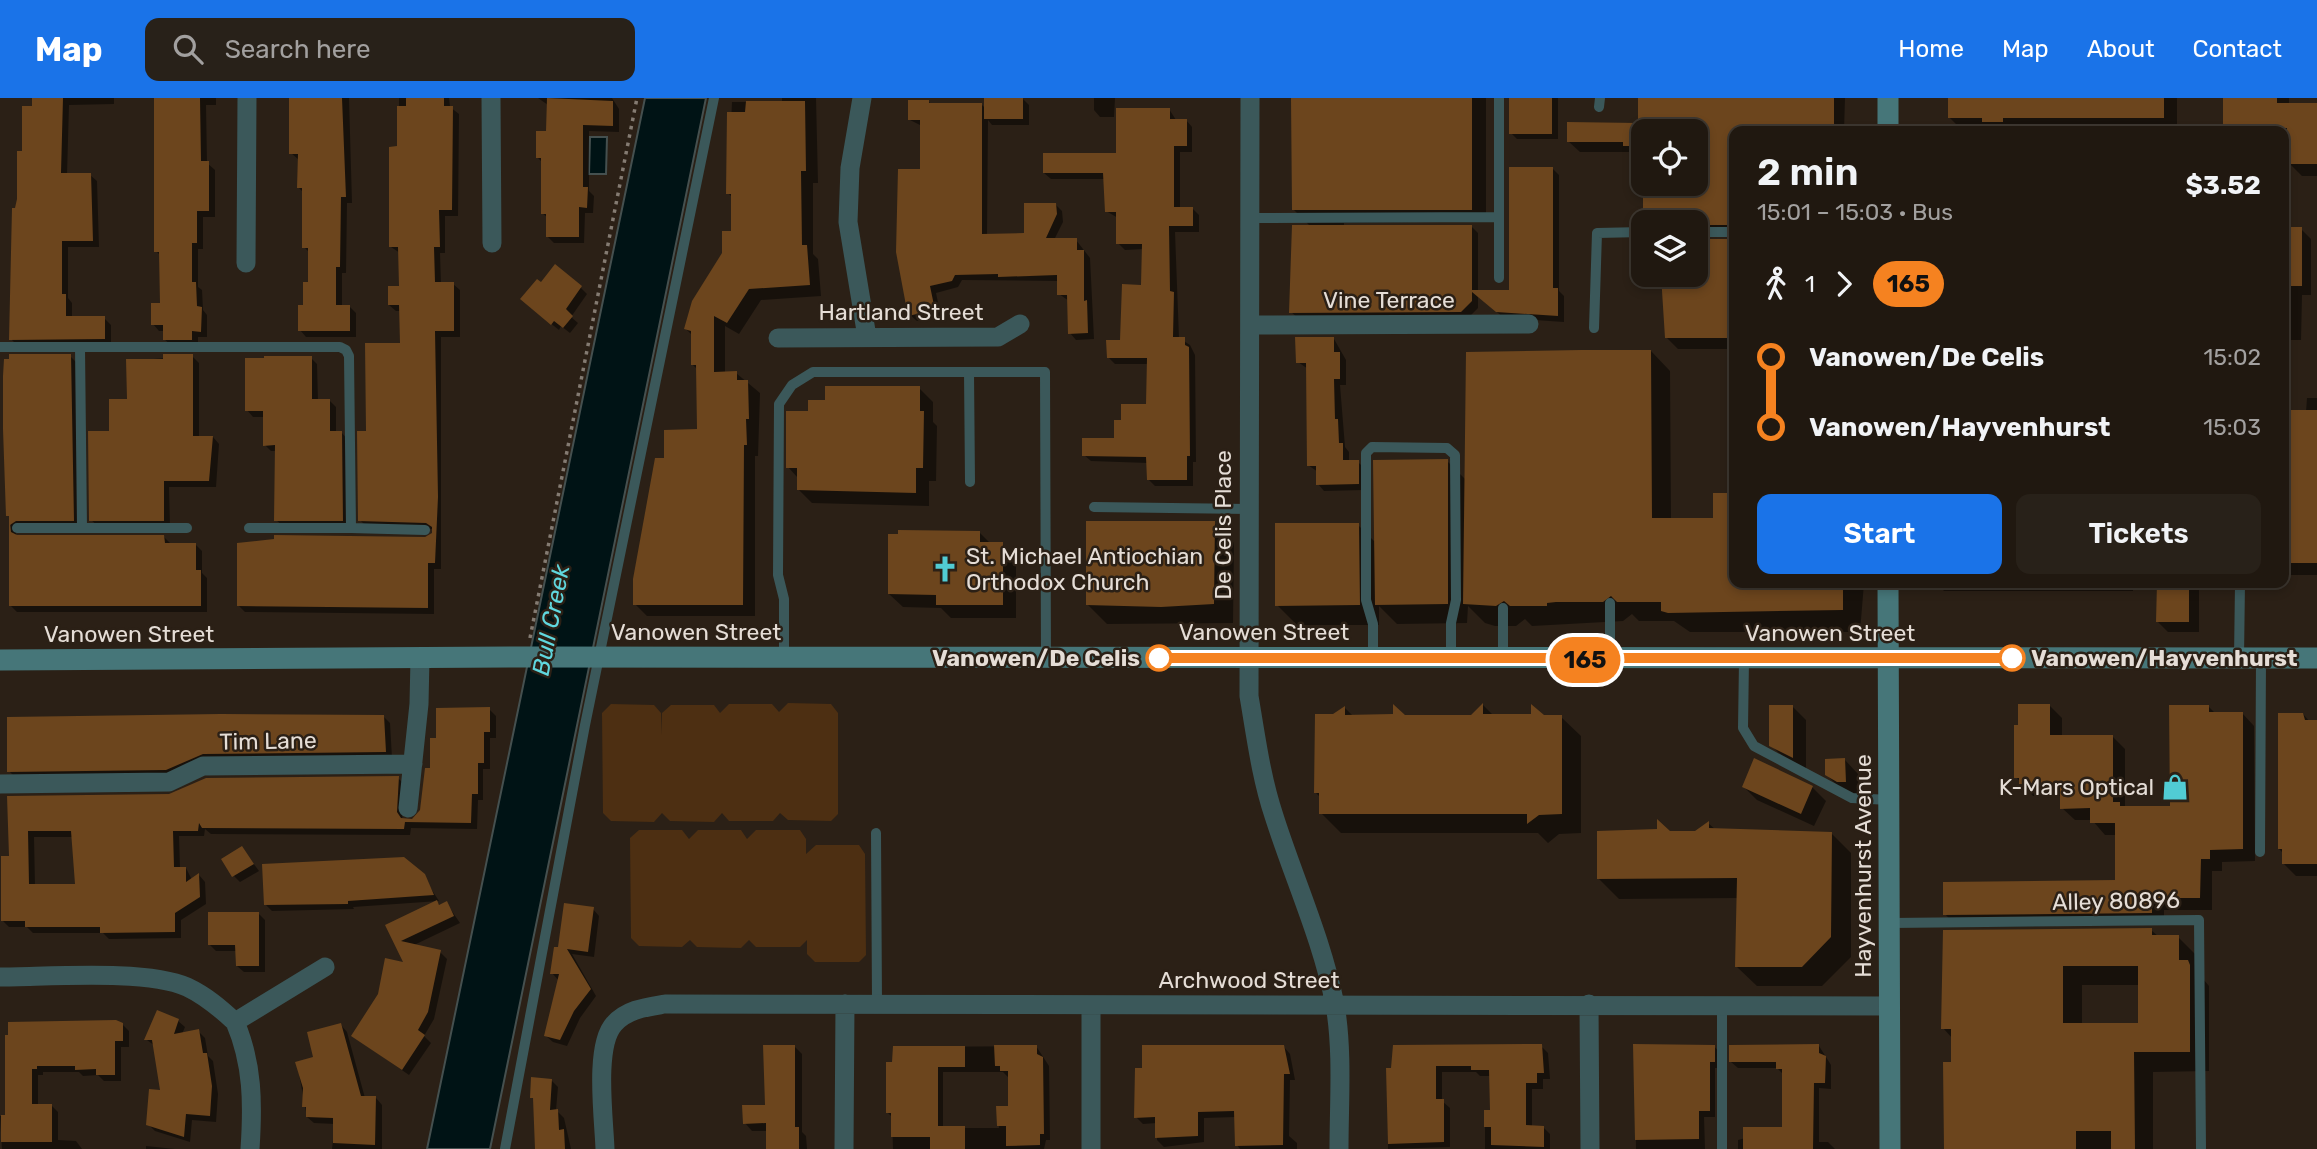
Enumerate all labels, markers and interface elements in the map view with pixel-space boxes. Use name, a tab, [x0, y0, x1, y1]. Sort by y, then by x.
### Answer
search box	[145, 18, 635, 81]
text: Map	[35, 30, 103, 69]
icon: search	[169, 30, 207, 68]
text: Search here	[225, 34, 370, 65]
text: Home	[1898, 35, 1964, 63]
text: Map	[2002, 35, 2049, 63]
text: About	[2087, 35, 2155, 63]
text: Contact	[2193, 35, 2282, 63]
map controls	[1631, 119, 1708, 287]
button: locate	[1631, 119, 1708, 196]
text: 2 min	[1757, 149, 1859, 195]
text: $3.52	[2185, 170, 2261, 201]
text: 15:01 – 15:03 · Bus	[1757, 198, 1953, 226]
button: layers	[1631, 210, 1708, 287]
icon: walk	[1757, 265, 1795, 303]
icon: forward	[1825, 265, 1863, 303]
text: 1	[1805, 270, 1815, 298]
text: 165	[1887, 270, 1930, 298]
street label: Vine Terrace	[1323, 286, 1455, 314]
street label: Hartland Street	[819, 298, 983, 326]
text: Vanowen/De Celis	[1809, 342, 2044, 373]
text: 15:02	[2204, 343, 2261, 371]
text: Vanowen/Hayvenhurst	[1809, 412, 2110, 443]
text: 15:03	[2203, 413, 2261, 441]
street label: De Celis Place	[1209, 450, 1237, 600]
button: Start	[1757, 494, 2002, 574]
button: Tickets	[2016, 494, 2261, 574]
place label: St. Michael Antiochian Orthodox Church	[966, 542, 1203, 596]
church icon: St. Michael Antiochian Orthodox Church	[930, 554, 960, 584]
water label: Bull Creek	[527, 562, 576, 678]
street label: Vanowen Street	[611, 618, 781, 646]
street label: Vanowen Street	[1179, 618, 1349, 646]
street label: Vanowen Street	[1745, 619, 1915, 647]
street label: Vanowen Street	[44, 620, 214, 648]
line badge: 165	[1545, 637, 1625, 683]
place label: Vanowen/De Celis	[932, 644, 1140, 672]
place label: Vanowen/Hayvenhurst	[2031, 644, 2298, 672]
marker: Vanowen/De Celis	[1146, 645, 1172, 671]
marker: Vanowen/Hayvenhurst	[1999, 645, 2025, 671]
text: 165	[1563, 646, 1607, 674]
street label: Tim Lane	[219, 726, 317, 756]
street label: Hayvenhurst Avenue	[1849, 754, 1877, 978]
shop icon: K-Mars Optical	[2160, 772, 2190, 802]
place label: K-Mars Optical	[1999, 773, 2154, 801]
street label: Alley 80896	[2052, 886, 2180, 916]
street label: Archwood Street	[1159, 966, 1339, 994]

